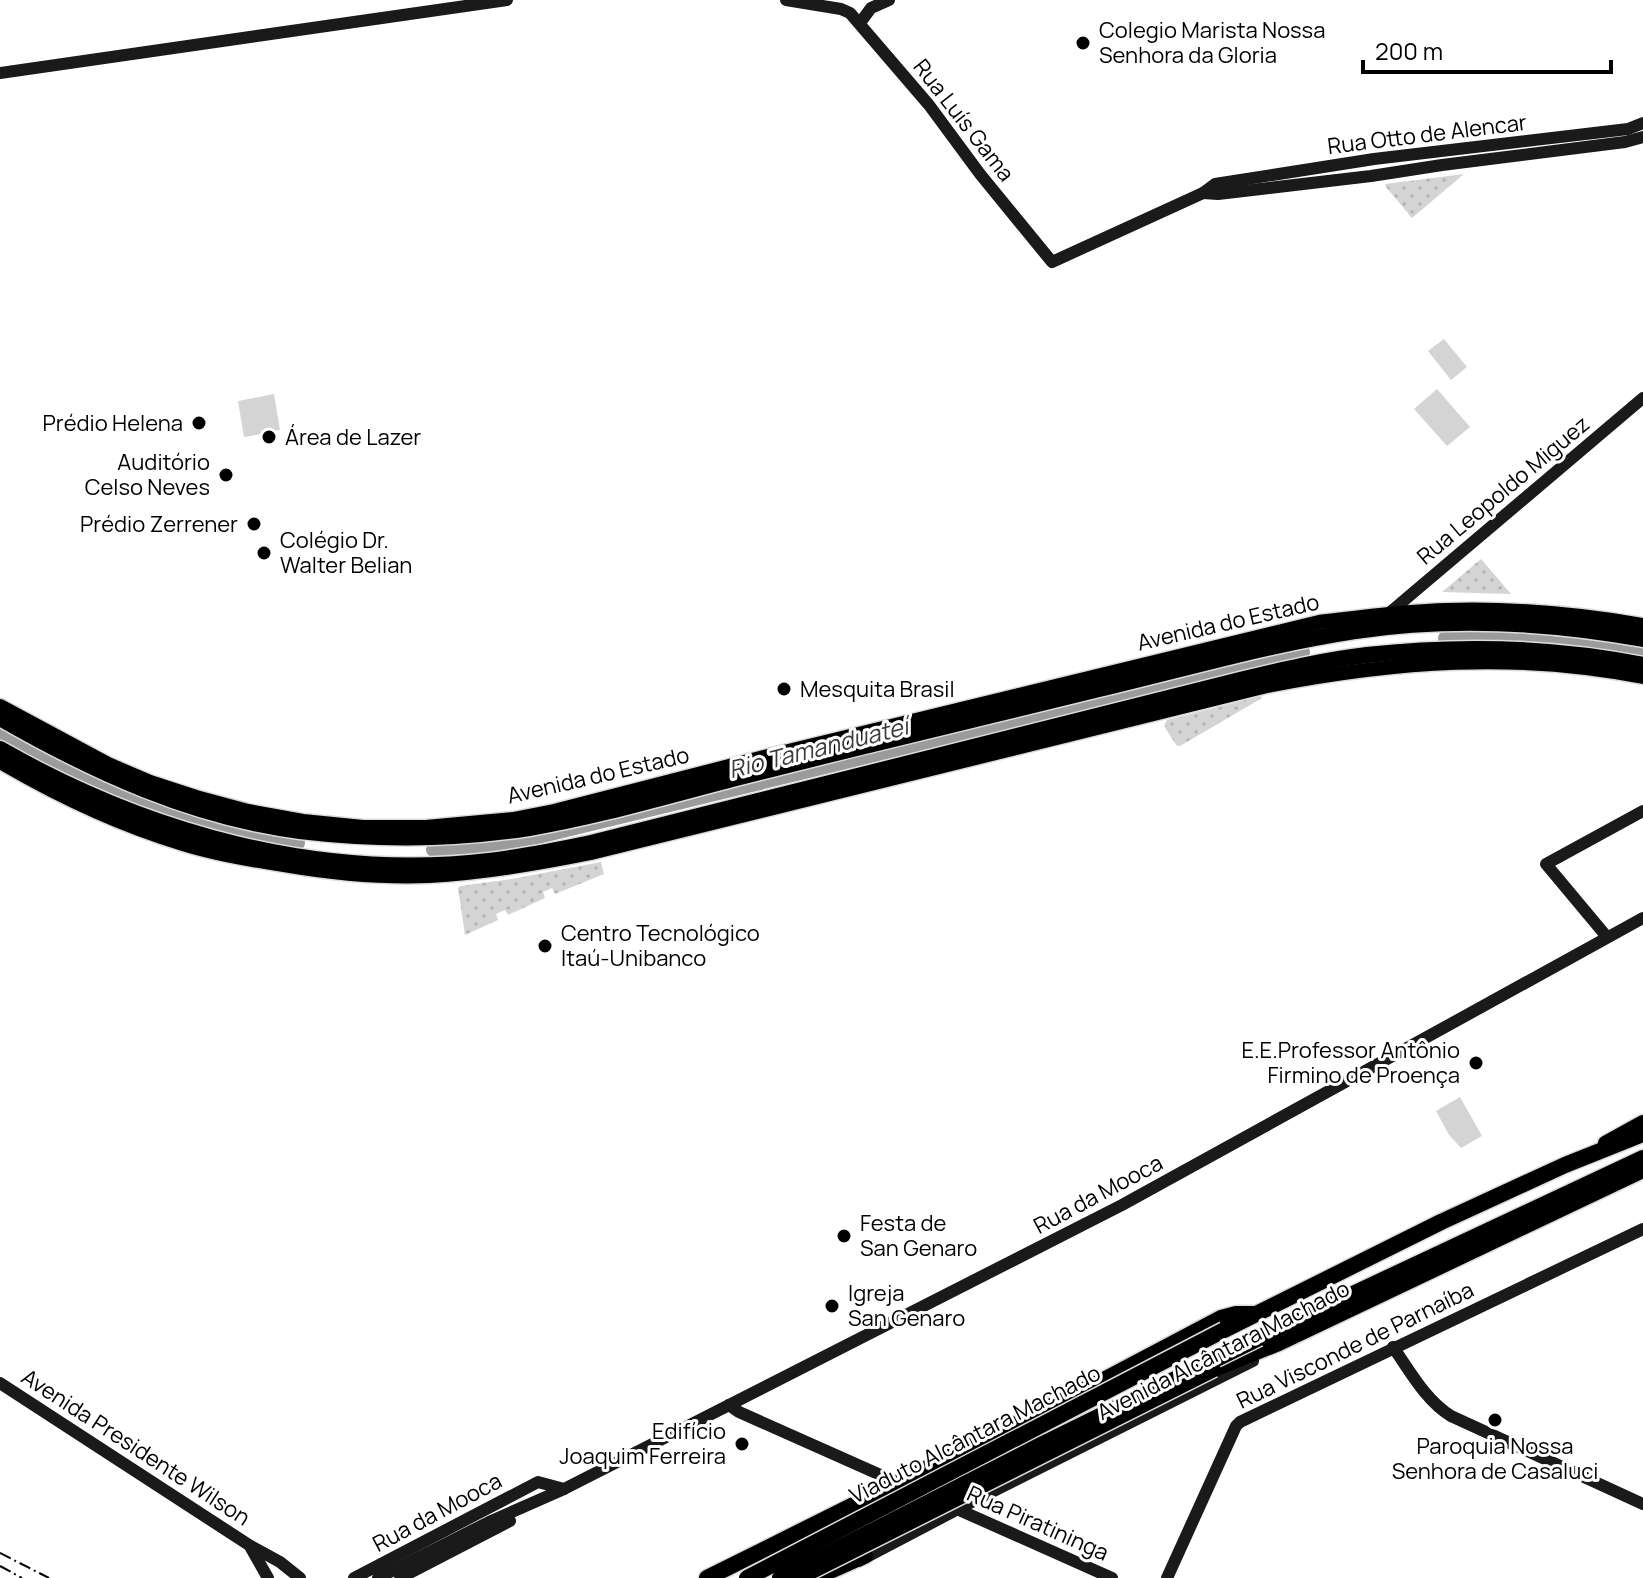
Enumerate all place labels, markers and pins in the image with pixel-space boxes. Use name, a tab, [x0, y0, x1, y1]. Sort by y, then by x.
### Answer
place label: Colegio Marista Nossa Senhora da Gloria	[1099, 15, 1325, 70]
marker: Colegio Marista Nossa Senhora da Gloria	[1074, 34, 1092, 52]
place label: Prédio Helena	[42, 408, 183, 438]
marker: Prédio Helena	[190, 414, 208, 432]
place label: Área de Lazer	[285, 422, 421, 452]
marker: Área de Lazer	[260, 428, 278, 446]
place label: Auditório Celso Neves	[85, 447, 210, 502]
marker: Auditório Celso Neves	[217, 466, 235, 484]
place label: Prédio Zerrener	[80, 509, 238, 539]
marker: Prédio Zerrener	[245, 515, 263, 533]
place label: Colégio Dr. Walter Belian	[280, 525, 412, 580]
marker: Colégio Dr. Walter Belian	[255, 544, 273, 562]
place label: Mesquita Brasil	[800, 674, 955, 704]
marker: Mesquita Brasil	[775, 680, 793, 698]
place label: Centro Tecnológico Itaú-Unibanco	[561, 918, 760, 973]
marker: Centro Tecnológico Itaú-Unibanco	[536, 937, 554, 955]
place label: E.E.Professor Antônio Firmino de Proença	[1241, 1035, 1460, 1090]
marker: E.E.Professor Antônio Firmino de Proença	[1467, 1054, 1485, 1072]
place label: Festa de San Genaro	[860, 1208, 977, 1263]
marker: Festa de San Genaro	[835, 1227, 853, 1245]
place label: Igreja San Genaro	[848, 1278, 965, 1333]
marker: Igreja San Genaro	[823, 1297, 841, 1315]
marker: Paroquia Nossa Senhora de Casaluci	[1486, 1411, 1504, 1429]
place label: Edifício Joaquim Ferreira	[559, 1416, 726, 1471]
place label: Paroquia Nossa Senhora de Casaluci	[1392, 1431, 1598, 1486]
marker: Edifício Joaquim Ferreira	[733, 1435, 751, 1453]

